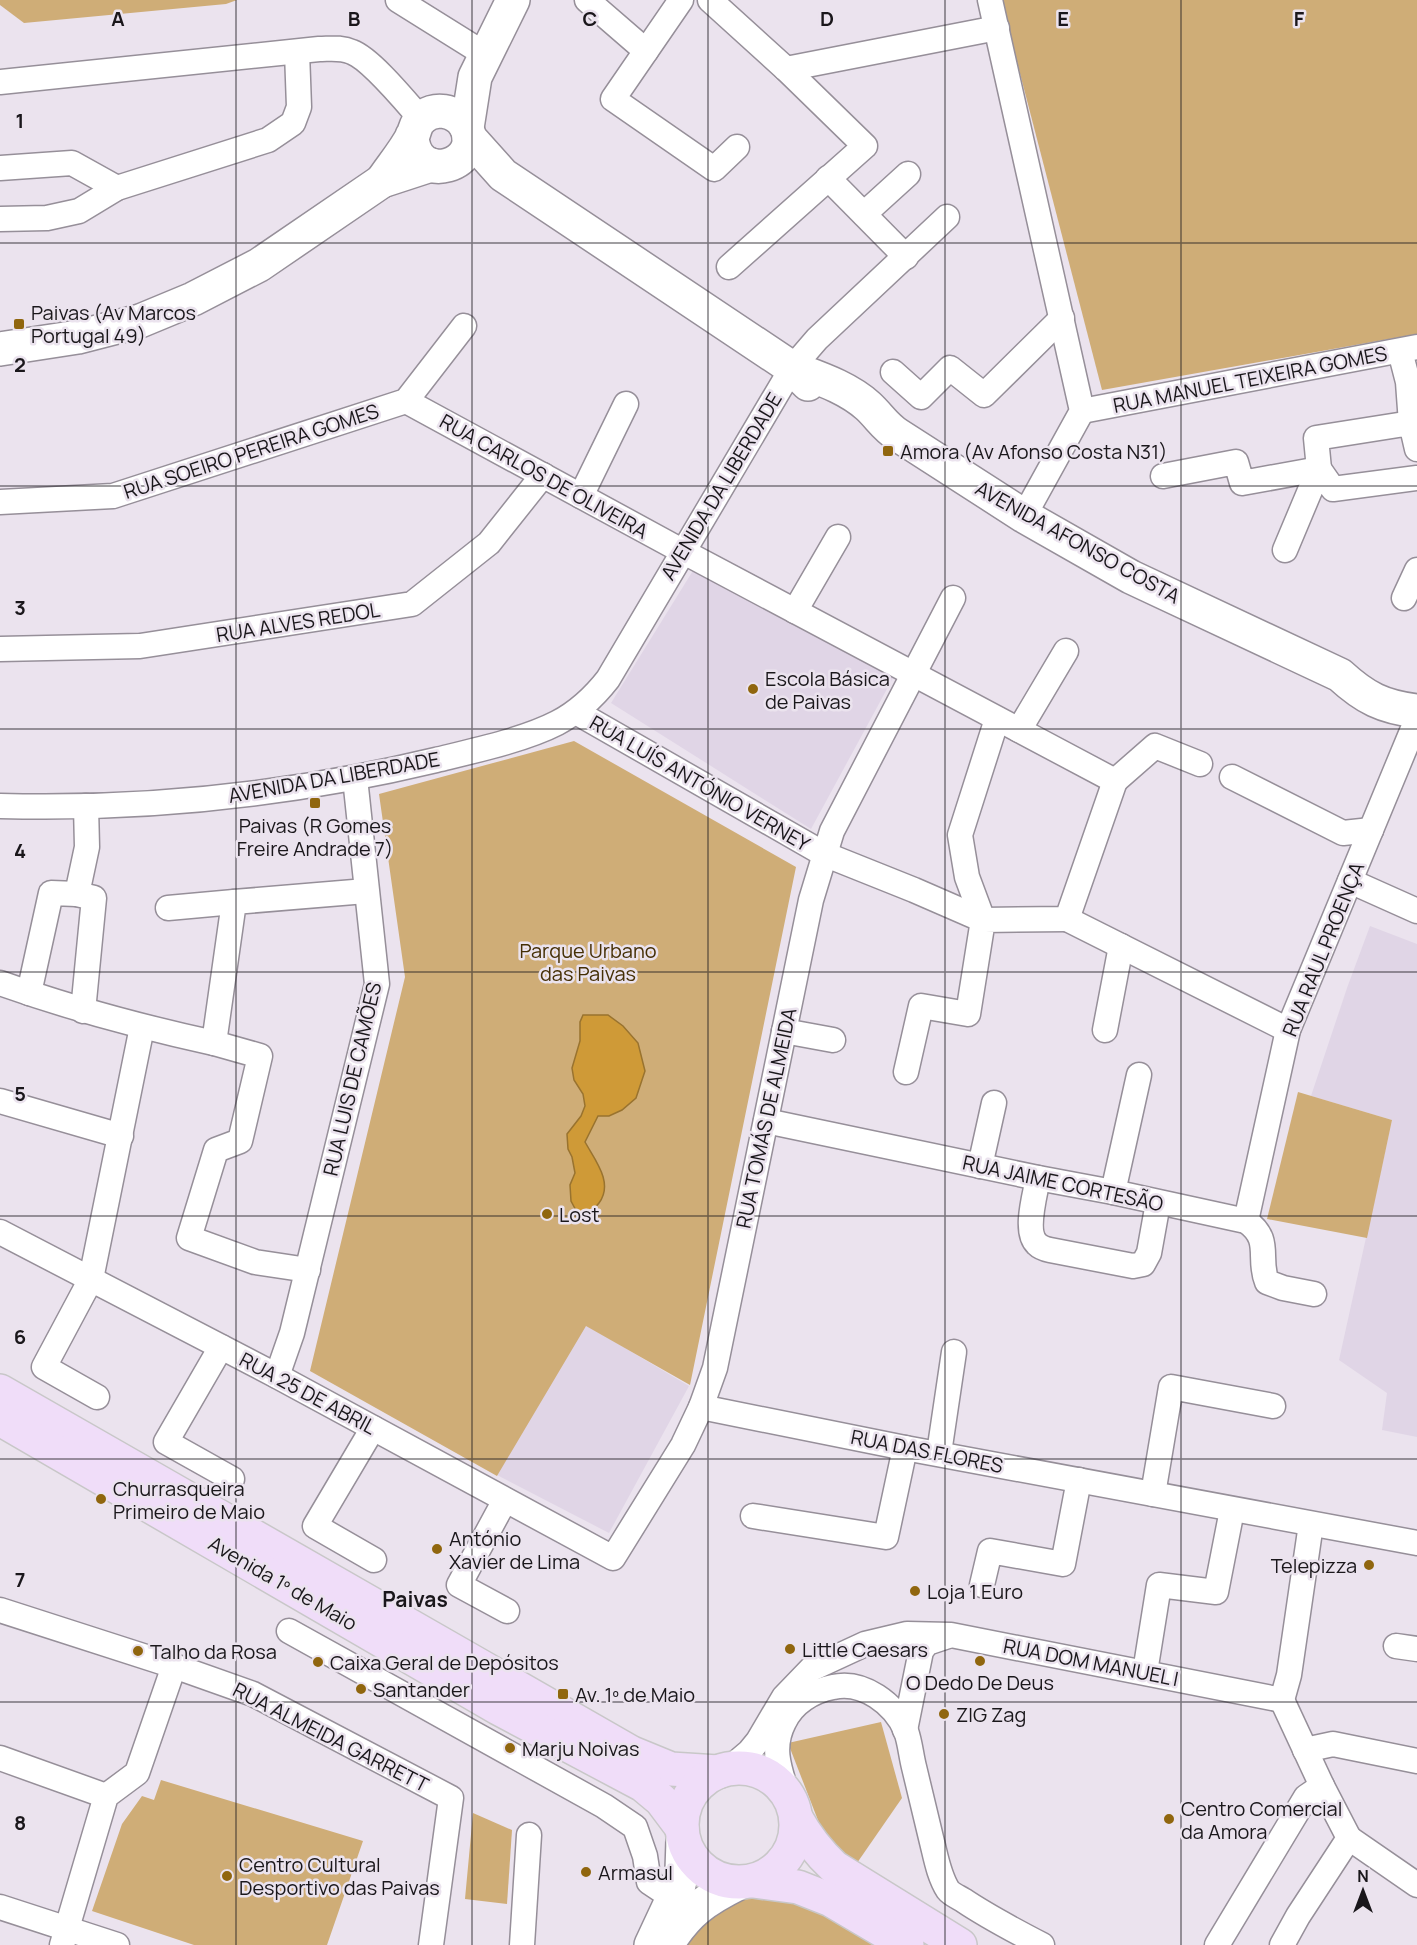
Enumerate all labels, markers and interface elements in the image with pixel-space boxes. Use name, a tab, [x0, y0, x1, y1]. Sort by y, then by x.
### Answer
text: A	[111, 5, 125, 32]
text: B	[348, 5, 361, 32]
text: C	[583, 5, 597, 32]
text: D	[820, 5, 834, 32]
text: E	[1057, 5, 1069, 32]
text: F	[1294, 5, 1305, 32]
text: 1	[16, 107, 24, 134]
place label: Paivas (Av Marcos Portugal 49)	[31, 299, 196, 349]
marker: Paivas (Av Marcos Portugal 49)	[12, 317, 26, 331]
street label: RUA MANUEL TEIXEIRA GOMES	[1111, 339, 1389, 419]
text: 2	[14, 351, 26, 378]
street label: AVENIDA DA LIBERDADE	[654, 387, 788, 585]
street label: RUA SOEIRO PEREIRA GOMES	[120, 397, 382, 505]
street label: RUA CARLOS DE OLIVEIRA	[435, 407, 653, 545]
place label: Amora (Av Afonso Costa N31)	[900, 438, 1168, 465]
marker: Amora (Av Afonso Costa N31)	[881, 444, 895, 458]
street label: AVENIDA AFONSO COSTA	[971, 474, 1185, 610]
text: 3	[14, 594, 26, 621]
street label: RUA ALVES REDOL	[214, 596, 382, 648]
place label: Escola Básica de Paivas	[765, 665, 890, 715]
marker: Escola Básica de Paivas	[746, 682, 760, 696]
street label: RUA LUÍS ANTÓNIO VERNEY	[585, 709, 816, 858]
street label: AVENIDA DA LIBERDADE	[226, 745, 442, 809]
marker: Paivas (R Gomes Freire Andrade 7)	[308, 796, 322, 810]
place label: Paivas (R Gomes Freire Andrade 7)	[237, 812, 393, 862]
text: 4	[14, 837, 26, 864]
street label: RUA RAUL PROENÇA	[1276, 858, 1370, 1040]
park label: Parque Urbano das Paivas	[519, 937, 657, 987]
street label: RUA LUIS DE CAMÕES	[317, 980, 387, 1178]
street label: RUA TOMÁS DE ALMEIDA	[729, 1005, 803, 1231]
text: 5	[14, 1080, 26, 1107]
street label: RUA JAIME CORTESÃO	[960, 1149, 1166, 1217]
place label: Lost	[559, 1201, 599, 1228]
marker: Lost	[540, 1207, 554, 1221]
text: 6	[14, 1323, 26, 1350]
street label: RUA 25 DE ABRIL	[235, 1346, 381, 1440]
street label: RUA DAS FLORES	[849, 1423, 1005, 1479]
place label: Churrasqueira Primeiro de Maio	[113, 1475, 265, 1525]
marker: Churrasqueira Primeiro de Maio	[94, 1492, 108, 1506]
place label: António Xavier de Lima	[449, 1525, 580, 1575]
street label: Avenida 1º de Maio	[204, 1530, 362, 1637]
marker: António Xavier de Lima	[430, 1542, 444, 1556]
place label: Telepizza	[1271, 1552, 1357, 1579]
marker: Telepizza	[1362, 1558, 1376, 1572]
text: 7	[15, 1566, 25, 1593]
place label: Loja 1 Euro	[927, 1578, 1023, 1605]
marker: Loja 1 Euro	[908, 1584, 922, 1598]
district label: Paivas	[382, 1585, 448, 1613]
street label: RUA DOM MANUEL I	[1001, 1632, 1181, 1692]
place label: Little Caesars	[802, 1636, 928, 1663]
place label: Talho da Rosa	[150, 1638, 277, 1665]
marker: Little Caesars	[783, 1642, 797, 1656]
marker: Talho da Rosa	[131, 1644, 145, 1658]
place label: Caixa Geral de Depósitos	[330, 1649, 559, 1676]
marker: O Dedo De Deus	[973, 1654, 987, 1668]
marker: Caixa Geral de Depósitos	[311, 1655, 325, 1669]
place label: O Dedo De Deus	[906, 1669, 1054, 1696]
street label: RUA ALMEIDA GARRETT	[229, 1676, 434, 1798]
place label: Santander	[373, 1676, 470, 1703]
place label: Av. 1º de Maio	[575, 1681, 695, 1708]
marker: Santander	[354, 1682, 368, 1696]
marker: Av. 1º de Maio	[556, 1687, 570, 1701]
place label: ZIG Zag	[956, 1701, 1026, 1728]
marker: ZIG Zag	[937, 1707, 951, 1721]
place label: Marju Noivas	[522, 1735, 639, 1762]
marker: Marju Noivas	[503, 1741, 517, 1755]
place label: Centro Comercial da Amora	[1181, 1795, 1342, 1845]
text: 8	[14, 1809, 26, 1836]
marker: Centro Comercial da Amora	[1162, 1812, 1176, 1826]
place label: Centro Cultural Desportivo das Paivas	[239, 1851, 440, 1901]
place label: Armasul	[598, 1859, 673, 1886]
north arrow	[1333, 1861, 1393, 1921]
marker: Armasul	[579, 1865, 593, 1879]
text: N	[1357, 1865, 1369, 1887]
marker: Centro Cultural Desportivo das Paivas	[220, 1869, 234, 1883]

